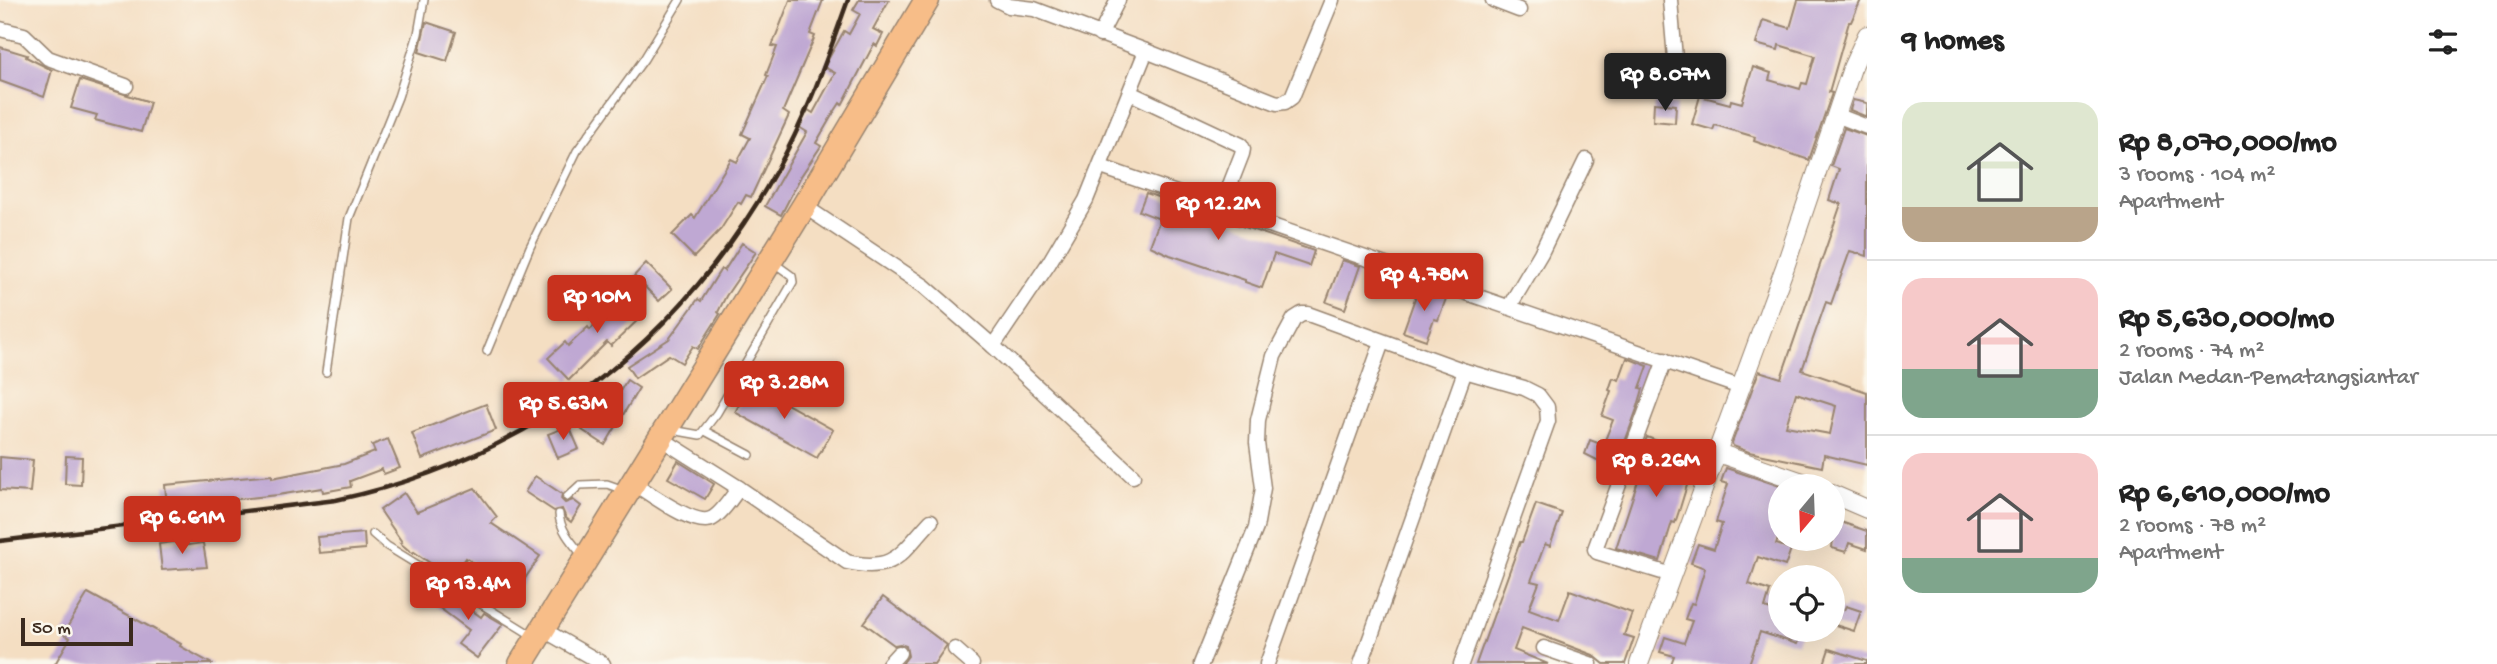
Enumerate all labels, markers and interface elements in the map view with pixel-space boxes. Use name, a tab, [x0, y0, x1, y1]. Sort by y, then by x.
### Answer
icon: filters	[2424, 23, 2462, 61]
text: 9 homes	[1902, 25, 2004, 60]
pin: Rp 8.07M	[1593, 54, 1737, 113]
text: Rp 8.07M	[1620, 62, 1710, 89]
text: Rp 8,070,000/mo	[2119, 127, 2337, 162]
icon: home	[1958, 130, 2042, 214]
text: 3 rooms · 104 m²	[2119, 162, 2275, 189]
pin: Rp 12.2M	[1146, 182, 1290, 242]
text: Apartment	[2119, 189, 2223, 216]
text: Rp 12.2M	[1176, 191, 1260, 218]
pin: Rp 4.78M	[1352, 254, 1496, 313]
text: Rp 4.78M	[1380, 262, 1468, 289]
pin: Rp 10M	[540, 276, 654, 335]
text: Rp 10M	[563, 284, 631, 311]
text: Rp 5,630,000/mo	[2119, 303, 2334, 338]
icon: home	[1958, 306, 2042, 390]
text: 2 rooms · 74 m²	[2119, 338, 2264, 365]
pin: Rp 3.28M	[712, 362, 856, 421]
text: Jalan Medan-Pematangsiantar	[2119, 365, 2418, 392]
text: Rp 3.28M	[740, 370, 828, 397]
pin: Rp 5.63M	[491, 382, 635, 442]
text: Rp 5.63M	[519, 391, 607, 418]
pin: Rp 8.26M	[1584, 440, 1728, 499]
text: Rp 8.26M	[1612, 448, 1700, 475]
north arrow	[1768, 474, 1844, 551]
map controls	[1768, 474, 1845, 642]
text: Rp 6,610,000/mo	[2119, 478, 2330, 513]
icon: home	[1958, 481, 2042, 565]
pin: Rp 6.61M	[110, 496, 254, 556]
text: Rp 6.61M	[140, 505, 224, 532]
text: 2 rooms · 78 m²	[2119, 513, 2266, 540]
text: Apartment	[2119, 540, 2223, 567]
pin: Rp 13.4M	[396, 562, 540, 622]
button: locate	[1768, 565, 1845, 642]
text: Rp 13.4M	[426, 571, 510, 598]
scale bar	[21, 615, 133, 647]
text: 50 m	[32, 618, 71, 641]

